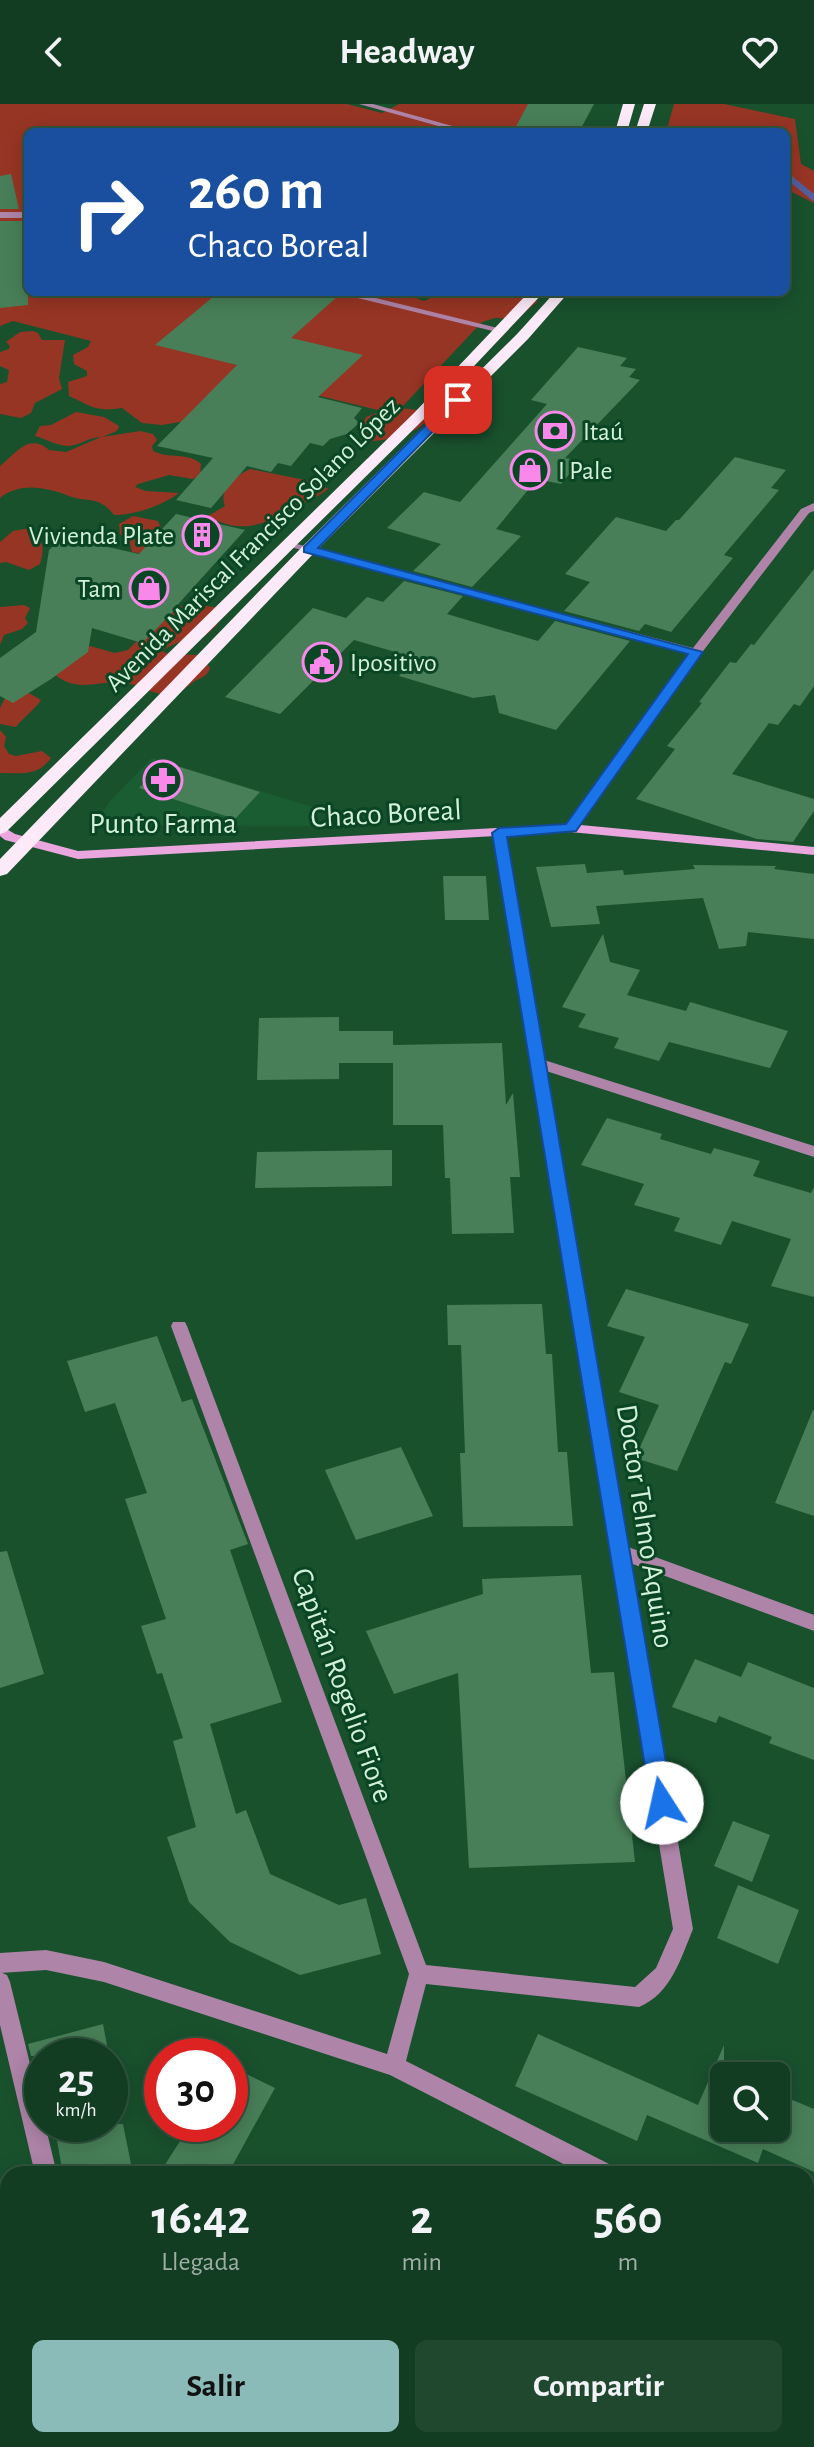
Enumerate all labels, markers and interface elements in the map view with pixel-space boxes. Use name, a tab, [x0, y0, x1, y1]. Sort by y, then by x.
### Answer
icon: back	[32, 30, 76, 74]
icon: heart	[738, 30, 782, 74]
text: Headway	[339, 34, 475, 70]
icon: right	[56, 160, 160, 264]
text: 260 m	[188, 163, 324, 219]
text: Chaco Boreal	[188, 228, 370, 264]
pin	[424, 366, 492, 434]
icon: arrive	[436, 378, 480, 422]
street label: Avenida Mariscal Francisco Solano López	[101, 393, 405, 697]
bank icon: Itaú	[534, 410, 576, 452]
place label: Itaú	[583, 419, 623, 445]
shop icon: I Pale	[509, 449, 551, 491]
place label: I Pale	[558, 458, 613, 484]
building icon: Vivienda Plate	[181, 514, 223, 556]
place label: Vivienda Plate	[29, 523, 174, 549]
shop icon: Tam	[128, 567, 170, 609]
place label: Tam	[77, 576, 121, 602]
public building icon: Ipositivo	[301, 641, 343, 683]
place label: Ipositivo	[350, 650, 437, 676]
pharmacy icon: Punto Farma	[142, 759, 184, 801]
street label: Chaco Boreal	[310, 795, 462, 833]
place label: Punto Farma	[89, 809, 237, 839]
street label: Doctor Telmo Aquino	[611, 1402, 679, 1650]
street label: Capitán Rogelio Fiore	[286, 1564, 398, 1806]
position arrow	[620, 1761, 704, 1845]
speed limit sign: 30	[144, 2038, 248, 2142]
text: 25	[58, 2060, 94, 2100]
map controls	[710, 2062, 790, 2142]
button: search	[710, 2062, 790, 2142]
text: km/h	[55, 2100, 97, 2120]
text: 16:42	[152, 2195, 250, 2243]
text: 2	[410, 2195, 433, 2243]
text: 560	[593, 2195, 662, 2243]
text: Llegada	[161, 2249, 240, 2275]
text: min	[401, 2249, 442, 2275]
text: m	[618, 2249, 638, 2275]
button: Salir	[32, 2340, 399, 2432]
button: Compartir	[415, 2340, 782, 2432]

